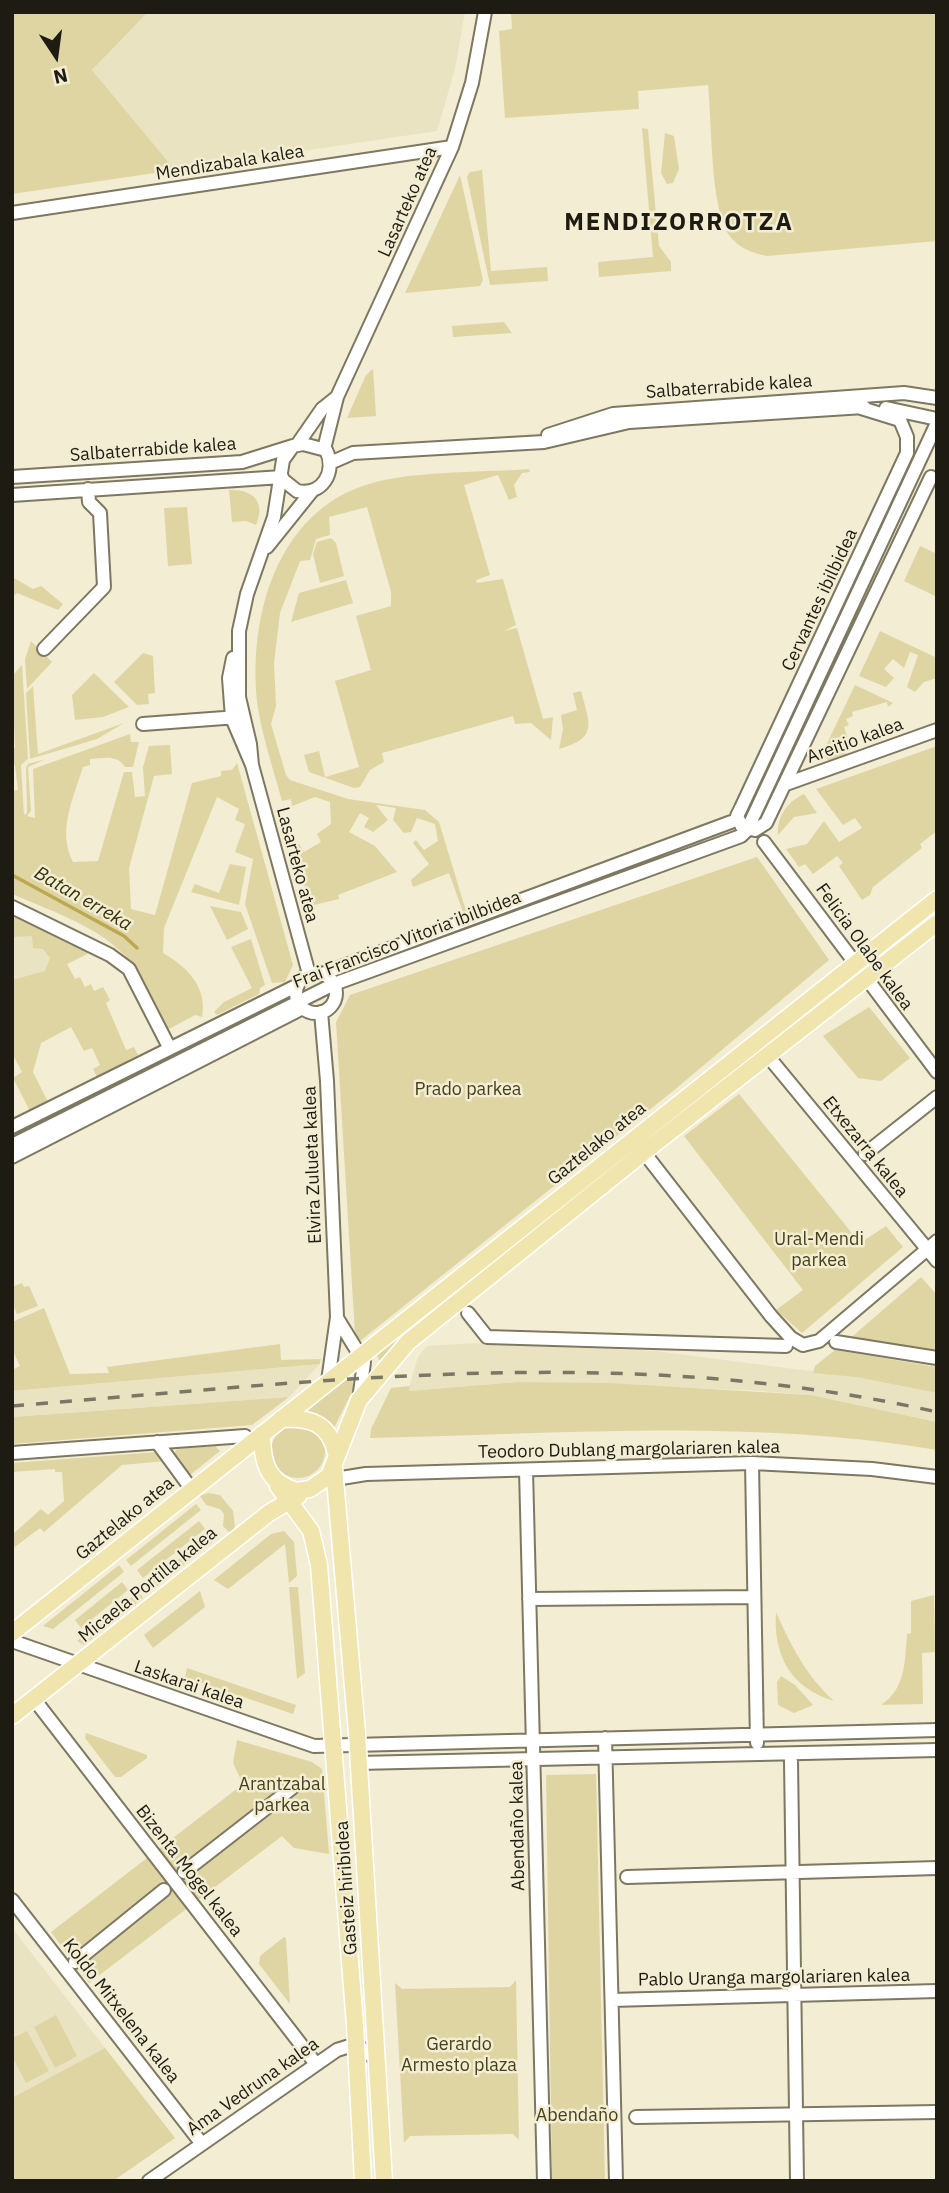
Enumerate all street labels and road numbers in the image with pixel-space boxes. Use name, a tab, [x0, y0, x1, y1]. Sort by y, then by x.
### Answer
street label: Mendizabala kalea	[154, 141, 306, 185]
street label: Lasarteko atea	[374, 143, 442, 261]
street label: Salbaterrabide kalea	[645, 370, 813, 404]
street label: Salbaterrabide kalea	[69, 433, 237, 467]
street label: Cervantes ibilbidea	[778, 525, 862, 675]
street label: Areitio kalea	[804, 714, 906, 768]
street label: Lasarteko atea	[271, 805, 323, 925]
street label: Felicia Olabe kalea	[811, 879, 917, 1015]
street label: Frai Francisco Vitoria ibilbidea	[290, 887, 524, 993]
street label: Elvira Zulueta kalea	[299, 1086, 327, 1244]
street label: Etxezarra kalea	[818, 1092, 912, 1202]
street label: Gaztelako atea	[544, 1098, 650, 1190]
street label: Teodoro Dublang margolariaren kalea	[478, 1437, 780, 1463]
street label: Gaztelako atea	[72, 1473, 178, 1565]
street label: Micaela Portilla kalea	[75, 1523, 221, 1647]
street label: Laskarai kalea	[131, 1656, 247, 1714]
street label: Abendaño kalea	[506, 1761, 530, 1891]
street label: Bizenta Mogel kalea	[131, 1801, 247, 1941]
street label: Gasteiz hiribidea	[332, 1820, 362, 1956]
street label: Koldo Mitxelena kalea	[58, 1935, 184, 2087]
street label: Pablo Uranga margolariaren kalea	[638, 1965, 910, 1991]
street label: Ama Vedruna kalea	[183, 2033, 323, 2141]

